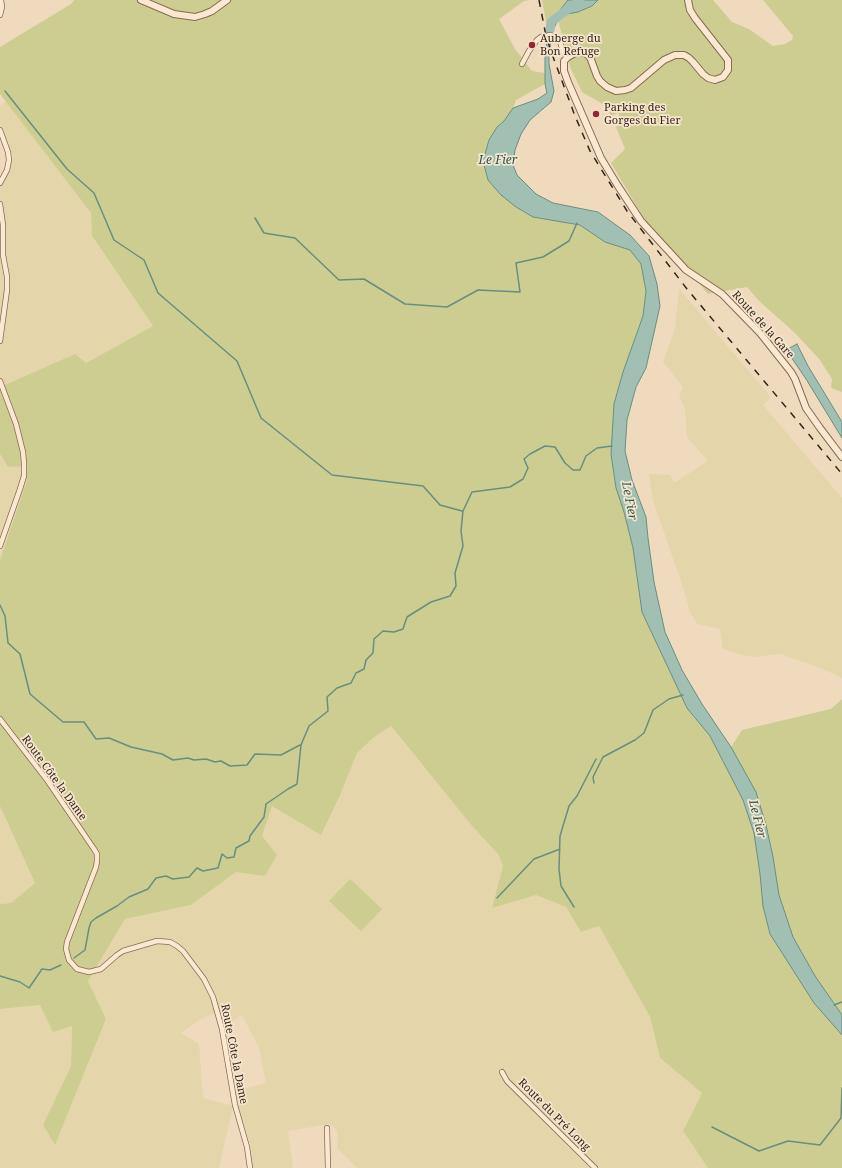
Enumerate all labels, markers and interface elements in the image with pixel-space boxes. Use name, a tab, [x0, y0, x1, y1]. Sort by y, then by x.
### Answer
place label: Auberge du Bon Refuge	[540, 32, 601, 58]
marker: Auberge du Bon Refuge	[527, 40, 537, 50]
place label: Parking des Gorges du Fier	[604, 101, 681, 127]
marker: Parking des Gorges du Fier	[591, 109, 601, 119]
water label: Le Fier	[479, 154, 517, 168]
street label: Route de la Gare	[729, 289, 797, 361]
water label: Le Fier	[618, 481, 640, 521]
street label: Route Côte la Dame	[19, 733, 89, 823]
water label: Le Fier	[745, 798, 769, 840]
street label: Route Côte la Dame	[218, 1003, 250, 1105]
street label: Route du Pré Long	[515, 1076, 593, 1154]

